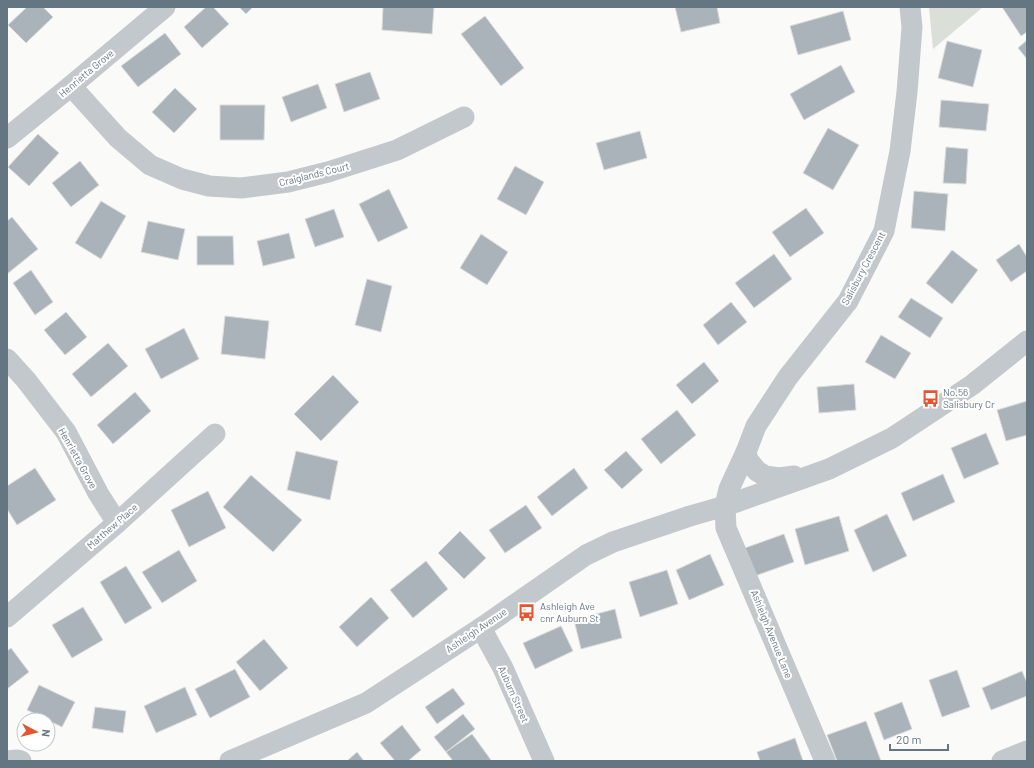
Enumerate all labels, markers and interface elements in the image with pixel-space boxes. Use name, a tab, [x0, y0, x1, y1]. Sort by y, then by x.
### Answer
street label: Henrietta Grove	[56, 47, 116, 99]
street label: Craiglands Court	[278, 159, 351, 189]
street label: Salisbury Crescent	[839, 229, 888, 307]
place label: No.56 Salisbury Cr	[943, 386, 995, 410]
bus stop icon: No.56 Salisbury Cr	[920, 388, 940, 408]
street label: Henrietta Grove	[56, 425, 100, 491]
street label: Matthew Place	[84, 501, 140, 551]
street label: Ashleigh Avenue Lane	[749, 588, 795, 680]
place label: Ashleigh Ave cnr Auburn St	[540, 600, 599, 624]
bus stop icon: Ashleigh Ave cnr Auburn St	[517, 602, 537, 622]
street label: Ashleigh Avenue	[443, 605, 509, 655]
street label: Auburn Street	[496, 664, 532, 724]
north arrow	[16, 712, 56, 752]
scale bar	[890, 726, 948, 752]
text: N	[40, 729, 53, 738]
text: 20 m	[896, 732, 922, 746]

